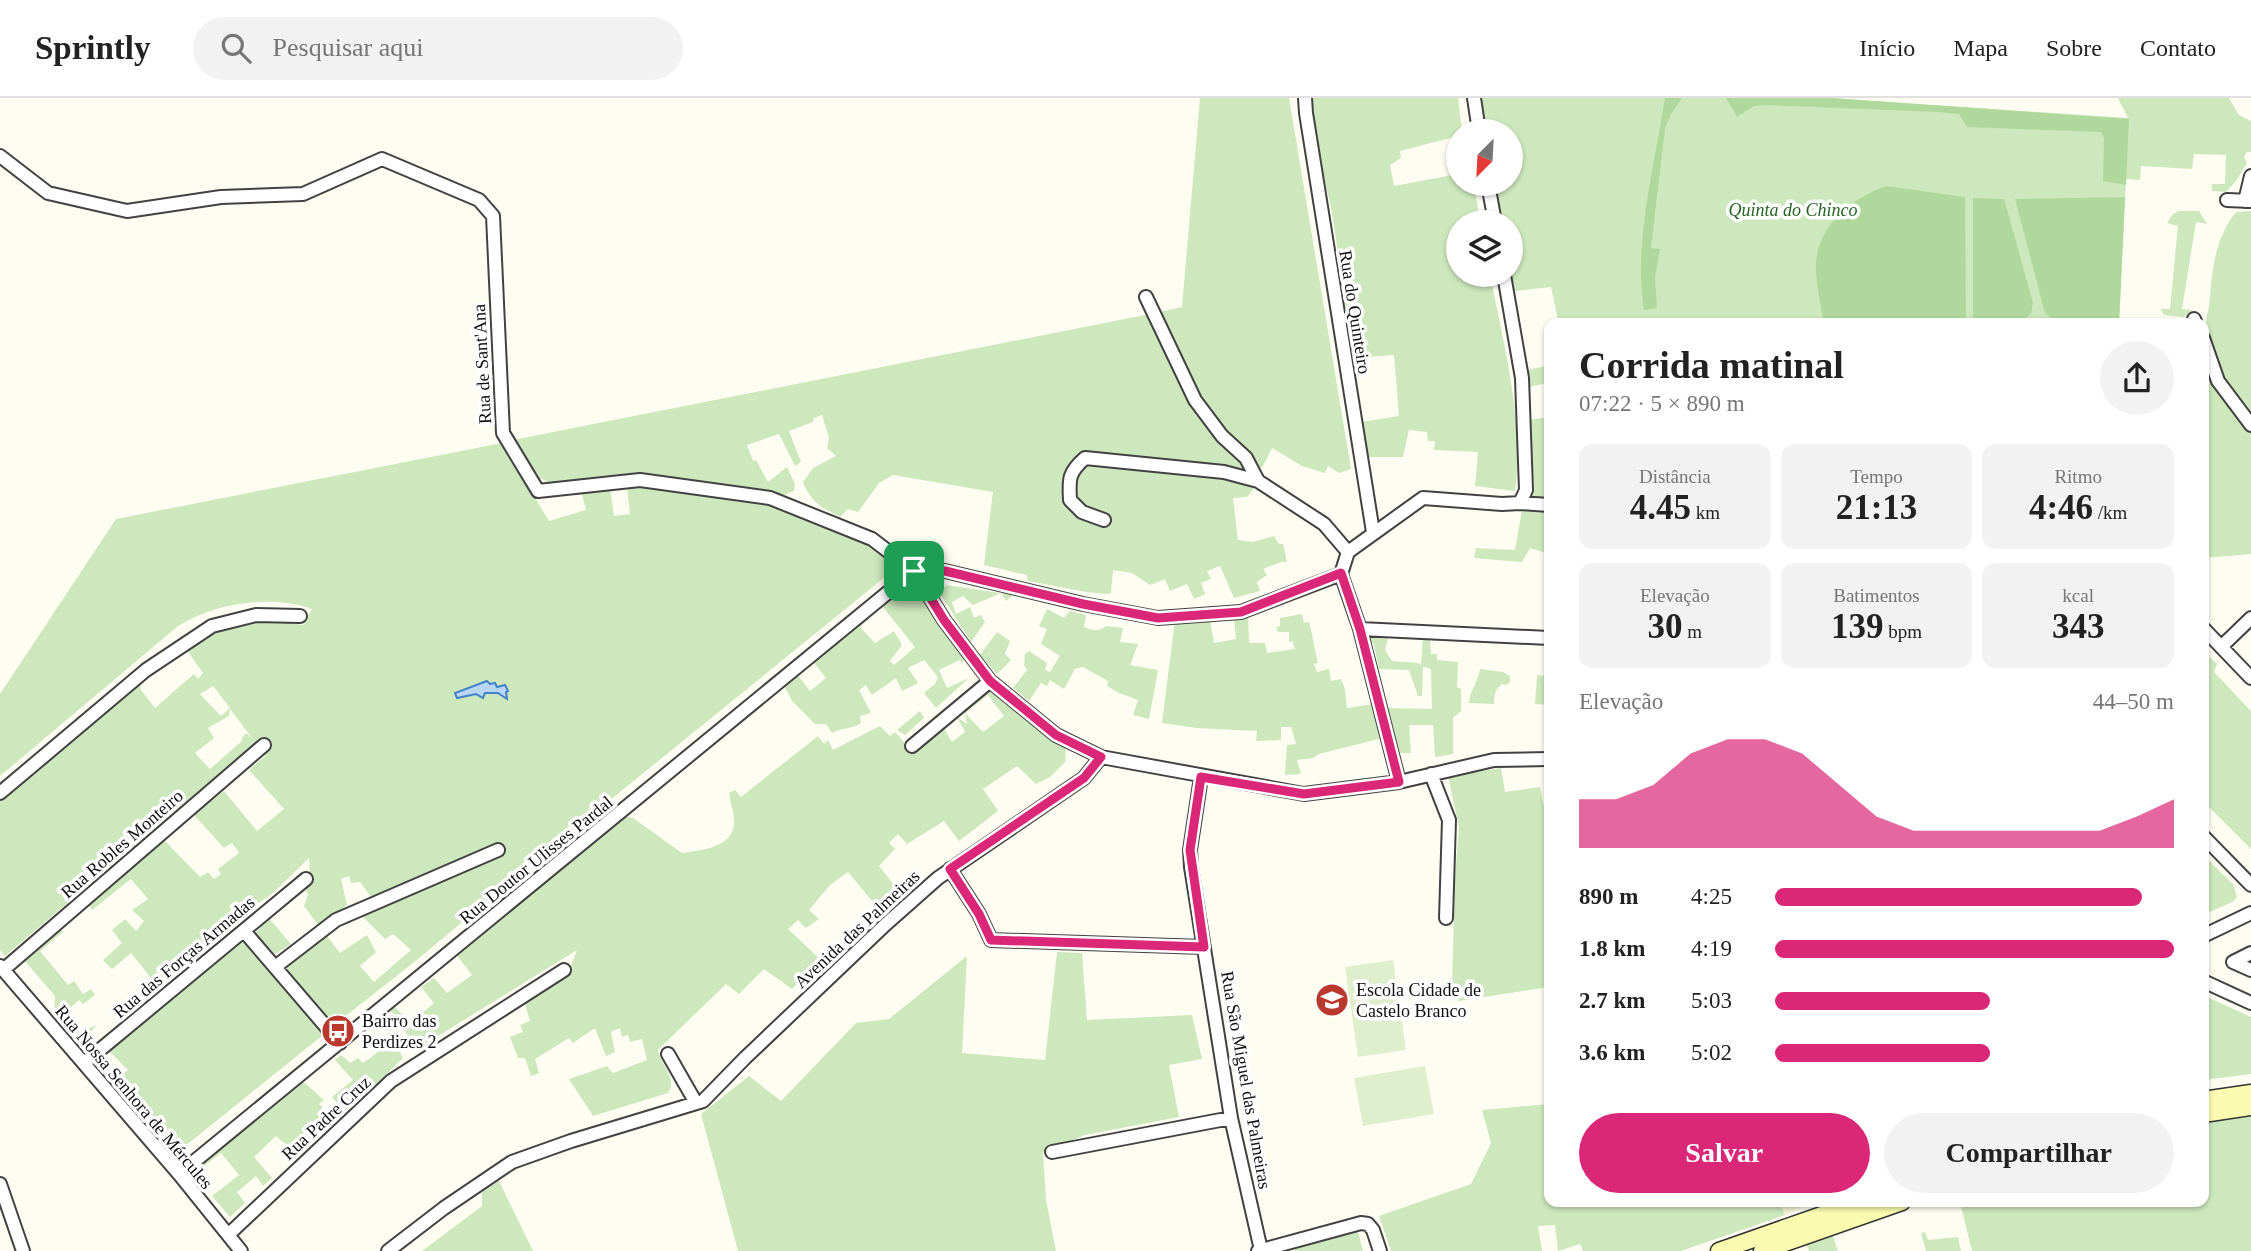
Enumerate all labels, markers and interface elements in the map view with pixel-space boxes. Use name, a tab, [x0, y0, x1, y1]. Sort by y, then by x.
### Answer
search box	[193, 17, 683, 80]
icon: search	[217, 29, 255, 67]
text: Sprintly	[35, 30, 151, 66]
text: Pesquisar aqui	[273, 33, 423, 62]
text: Início	[1859, 35, 1915, 61]
text: Mapa	[1953, 35, 2008, 61]
text: Sobre	[2046, 35, 2102, 61]
text: Contato	[2140, 35, 2216, 61]
north arrow	[1446, 119, 1522, 196]
map controls	[1446, 119, 1523, 287]
park label: Quinta do Chinco	[1729, 200, 1858, 220]
button: layers	[1446, 210, 1523, 287]
street label: Rua do Quinteiro	[1335, 249, 1375, 375]
street label: Rua de Sant'Ana	[469, 303, 495, 425]
button: share	[2100, 341, 2174, 415]
text: Corrida matinal	[1579, 344, 1844, 386]
text: 07:22 · 5 × 890 m	[1579, 391, 1745, 416]
text: Distância	[1639, 466, 1711, 487]
text: Tempo	[1850, 466, 1903, 487]
text: Ritmo	[2054, 466, 2102, 487]
text: 4.45	[1630, 488, 1691, 527]
text: 21:13	[1836, 488, 1917, 527]
text: 4:46	[2029, 488, 2093, 527]
text: km	[1691, 502, 1720, 523]
text: /km	[2093, 502, 2127, 523]
pin	[884, 541, 944, 601]
icon: arrive	[895, 552, 933, 590]
text: Elevação	[1640, 585, 1710, 606]
text: Batimentos	[1833, 585, 1920, 606]
text: kcal	[2062, 585, 2094, 606]
text: 30	[1648, 607, 1683, 646]
text: 139	[1831, 607, 1883, 646]
text: 343	[2052, 607, 2104, 646]
text: m	[1683, 621, 1702, 642]
text: bpm	[1883, 621, 1922, 642]
text: Elevação	[1579, 689, 1663, 714]
text: 44–50 m	[2093, 689, 2174, 714]
street label: Rua Robles Monteiro	[57, 786, 187, 902]
street label: Rua Doutor Ulisses Pardal	[455, 792, 617, 928]
street label: Avenida das Palmeiras	[790, 866, 924, 992]
text: 890 m	[1579, 884, 1638, 909]
text: 4:25	[1691, 884, 1732, 909]
street label: Rua das Forças Armadas	[109, 892, 259, 1022]
text: 1.8 km	[1579, 936, 1645, 961]
text: 4:19	[1691, 936, 1732, 961]
street label: Rua São Miguel das Palmeiras	[1217, 969, 1275, 1191]
place label: Escola Cidade de Castelo Branco	[1356, 980, 1481, 1021]
school or university icon: Escola Cidade de Castelo Branco	[1313, 981, 1351, 1019]
text: 2.7 km	[1579, 988, 1645, 1013]
text: 5:03	[1691, 988, 1732, 1013]
street label: Rua Nossa Senhora de Mércules	[51, 1001, 217, 1193]
place label: Bairro das Perdizes 2	[362, 1011, 436, 1052]
bus stop icon: Bairro das Perdizes 2	[319, 1012, 357, 1050]
text: 3.6 km	[1579, 1040, 1645, 1065]
text: 5:02	[1691, 1040, 1732, 1065]
street label: Rua Padre Cruz	[278, 1072, 375, 1164]
button: Salvar	[1579, 1113, 1870, 1193]
button: Compartilhar	[1884, 1113, 2174, 1193]

